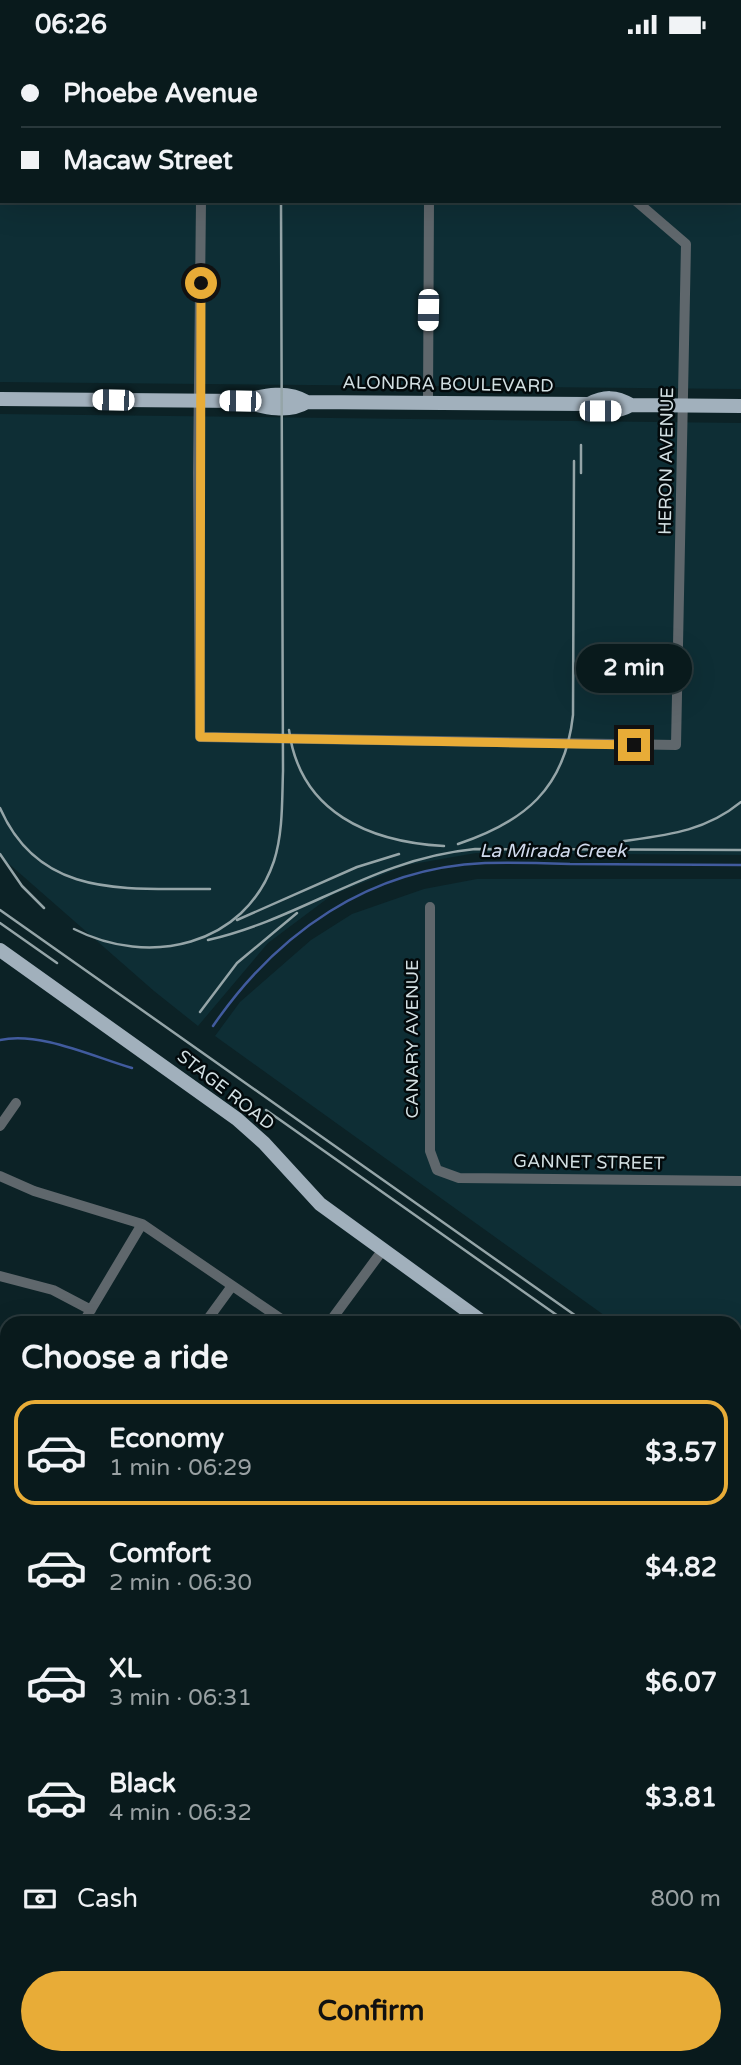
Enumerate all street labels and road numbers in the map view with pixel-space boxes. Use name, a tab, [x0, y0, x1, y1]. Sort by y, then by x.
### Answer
street label: ALONDRA BOULEVARD	[342, 371, 554, 397]
street label: HERON AVENUE	[654, 387, 678, 535]
street label: CANARY AVENUE	[401, 959, 423, 1119]
street label: STAGE ROAD	[173, 1045, 279, 1135]
street label: GANNET STREET	[513, 1150, 665, 1174]

